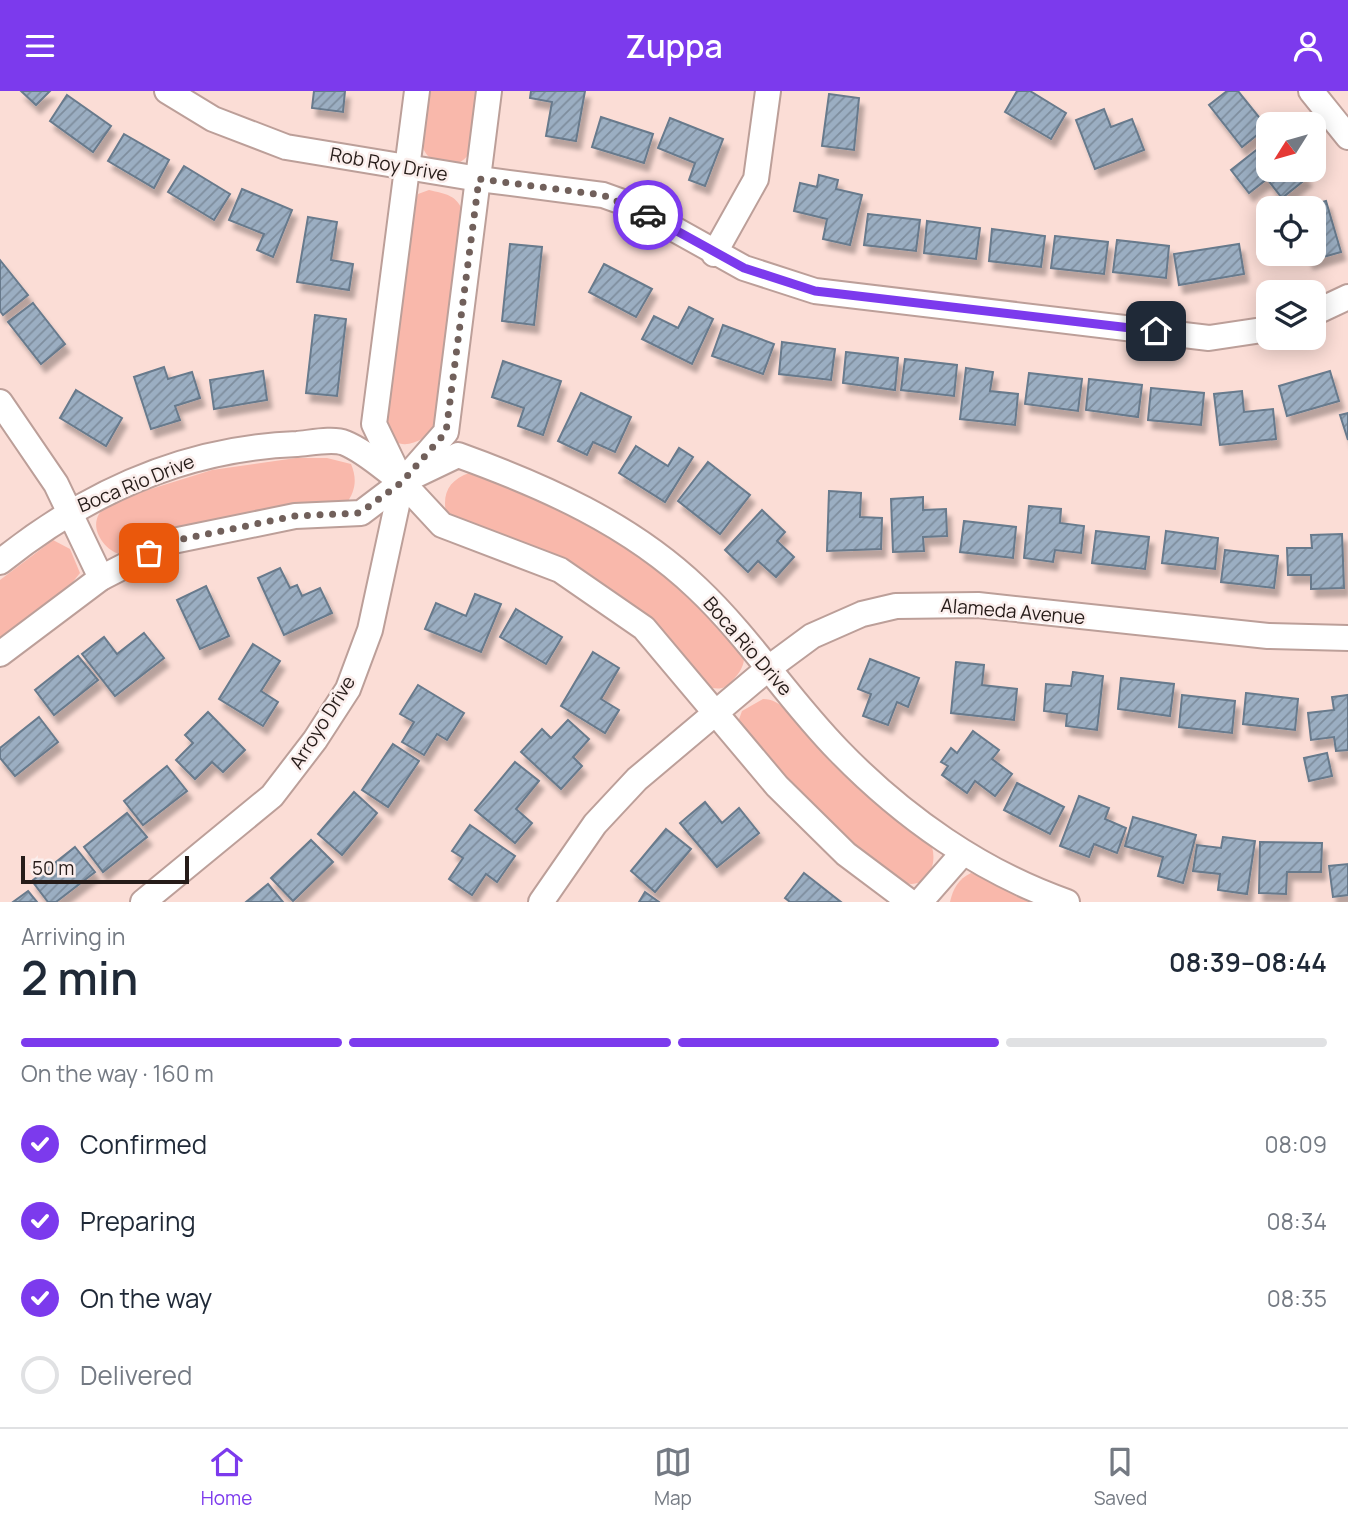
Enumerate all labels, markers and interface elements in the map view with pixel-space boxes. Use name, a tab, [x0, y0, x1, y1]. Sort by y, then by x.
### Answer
text: Zuppa	[625, 24, 723, 68]
icon: menu	[21, 27, 59, 65]
icon: person	[1289, 27, 1327, 65]
north arrow	[1256, 112, 1326, 182]
map controls	[1256, 112, 1326, 350]
street label: Rob Roy Drive	[328, 141, 450, 187]
courier	[613, 180, 683, 250]
icon: car	[629, 196, 667, 234]
button: locate	[1256, 196, 1326, 266]
button: layers	[1256, 280, 1326, 350]
pin	[1126, 301, 1186, 361]
icon: home	[1137, 312, 1175, 350]
street label: Boca Rio Drive	[74, 448, 198, 518]
pin	[119, 523, 179, 583]
icon: bag	[130, 534, 168, 572]
street label: Boca Rio Drive	[698, 591, 798, 701]
street label: Alameda Avenue	[940, 592, 1086, 630]
street label: Arroyo Drive	[283, 670, 361, 774]
scale bar	[21, 853, 189, 885]
text: 50 m	[32, 855, 74, 881]
text: Arriving in	[21, 920, 126, 952]
text: 08:39–08:44	[1169, 944, 1327, 980]
text: 2 min	[21, 946, 138, 1009]
text: On the way · 160 m	[21, 1057, 214, 1089]
icon: check	[21, 1125, 59, 1163]
text: Confirmed	[80, 1126, 207, 1162]
text: 08:09	[1264, 1128, 1327, 1160]
icon: check	[21, 1202, 59, 1240]
text: Preparing	[80, 1203, 196, 1239]
text: 08:34	[1266, 1205, 1327, 1237]
icon: check	[21, 1279, 59, 1317]
text: On the way	[80, 1280, 212, 1316]
text: 08:35	[1267, 1282, 1327, 1314]
text: Delivered	[80, 1357, 192, 1393]
tab: Home	[201, 1443, 252, 1511]
tab: Map	[654, 1443, 692, 1511]
tab: Saved	[1094, 1443, 1147, 1511]

